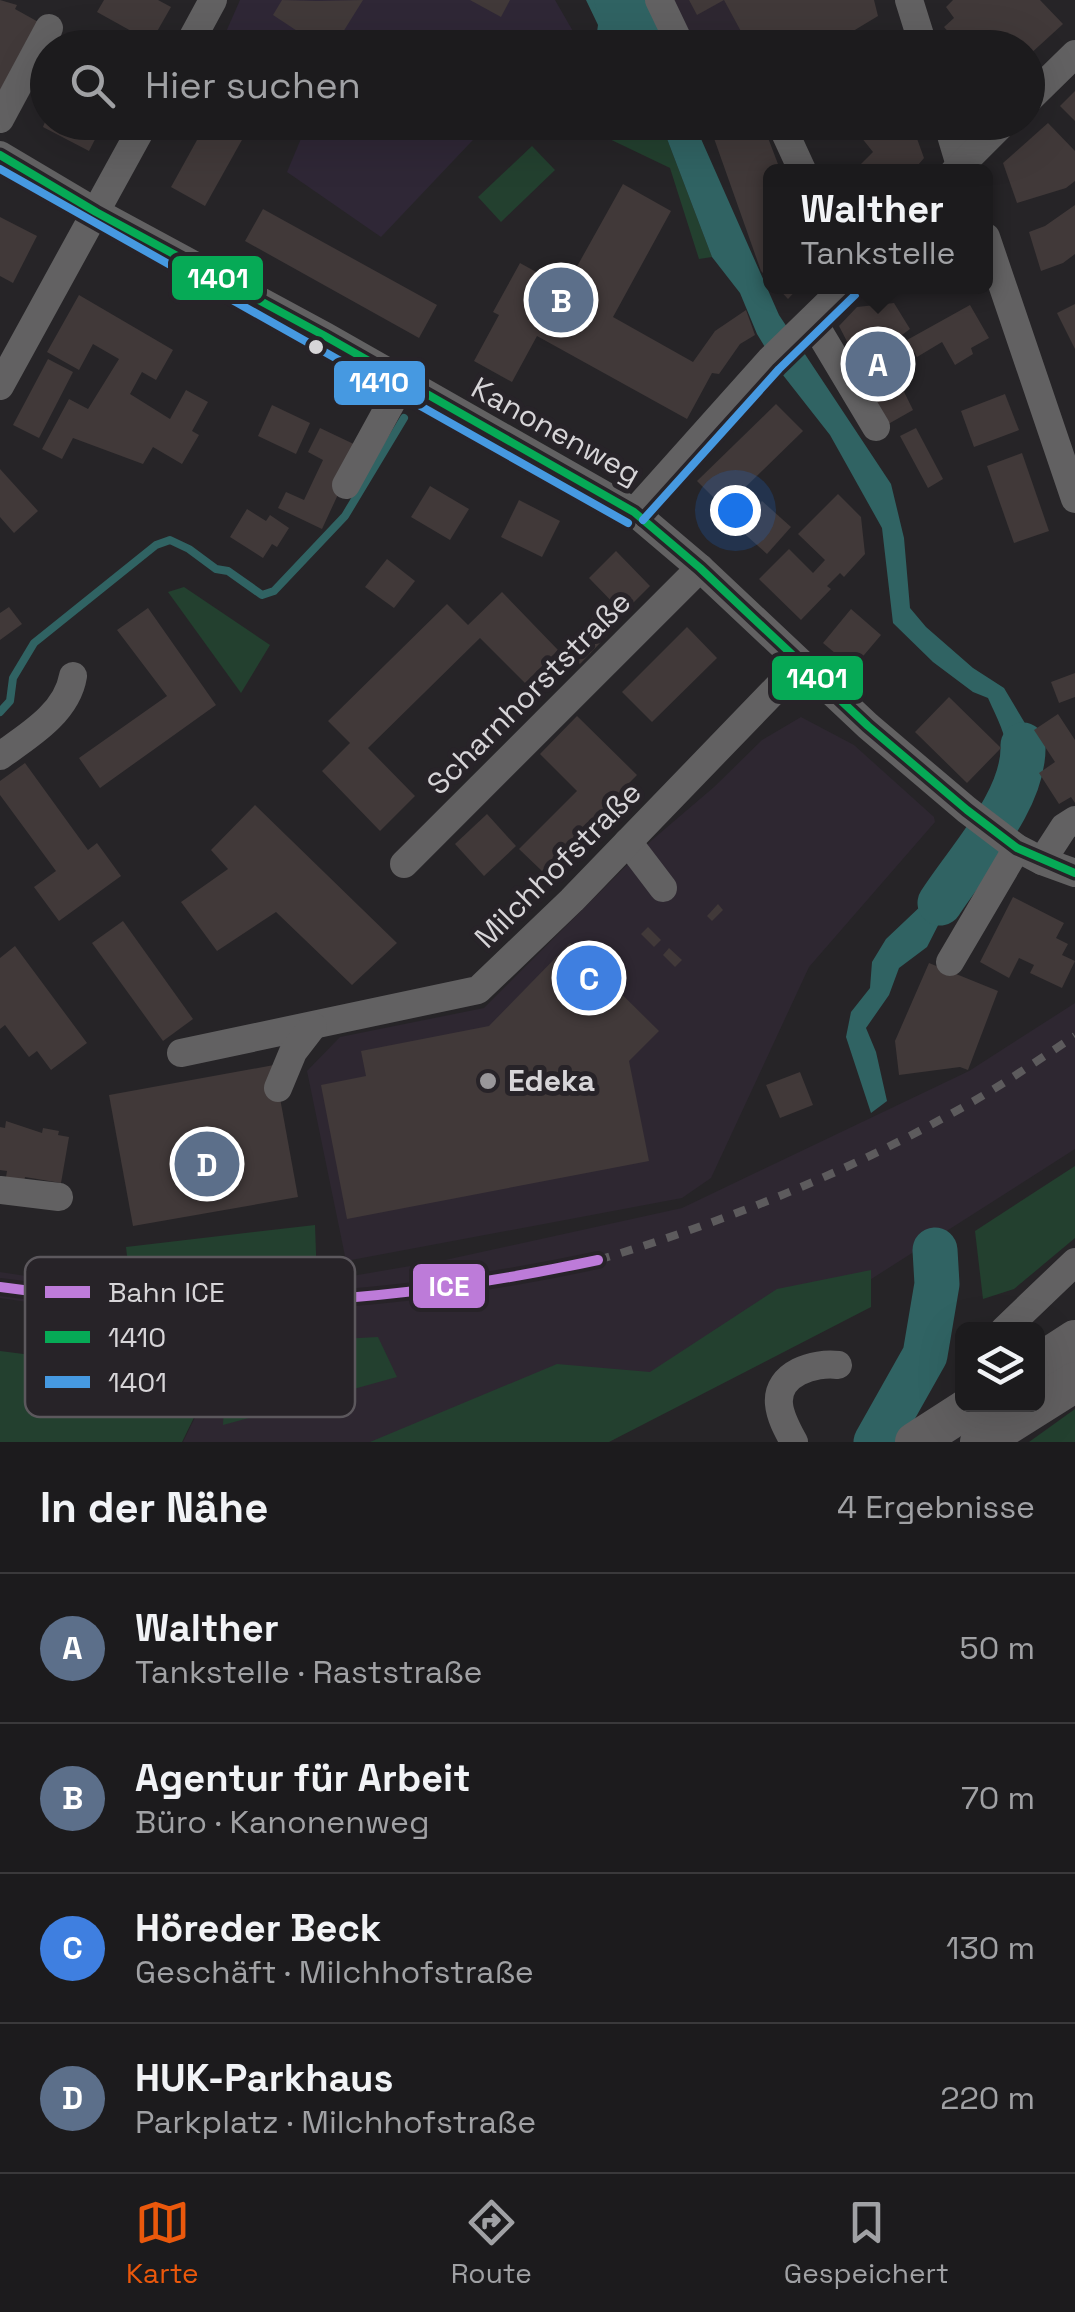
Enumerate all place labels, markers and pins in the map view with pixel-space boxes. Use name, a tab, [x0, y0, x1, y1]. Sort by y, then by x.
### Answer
pin: B	[528, 262, 594, 338]
pin: A	[846, 326, 910, 402]
unlabelled marker	[306, 337, 326, 357]
pin: C	[556, 940, 622, 1016]
place label: Edeka	[508, 1061, 595, 1100]
marker: Edeka	[477, 1070, 499, 1092]
pin: D	[174, 1126, 240, 1202]

